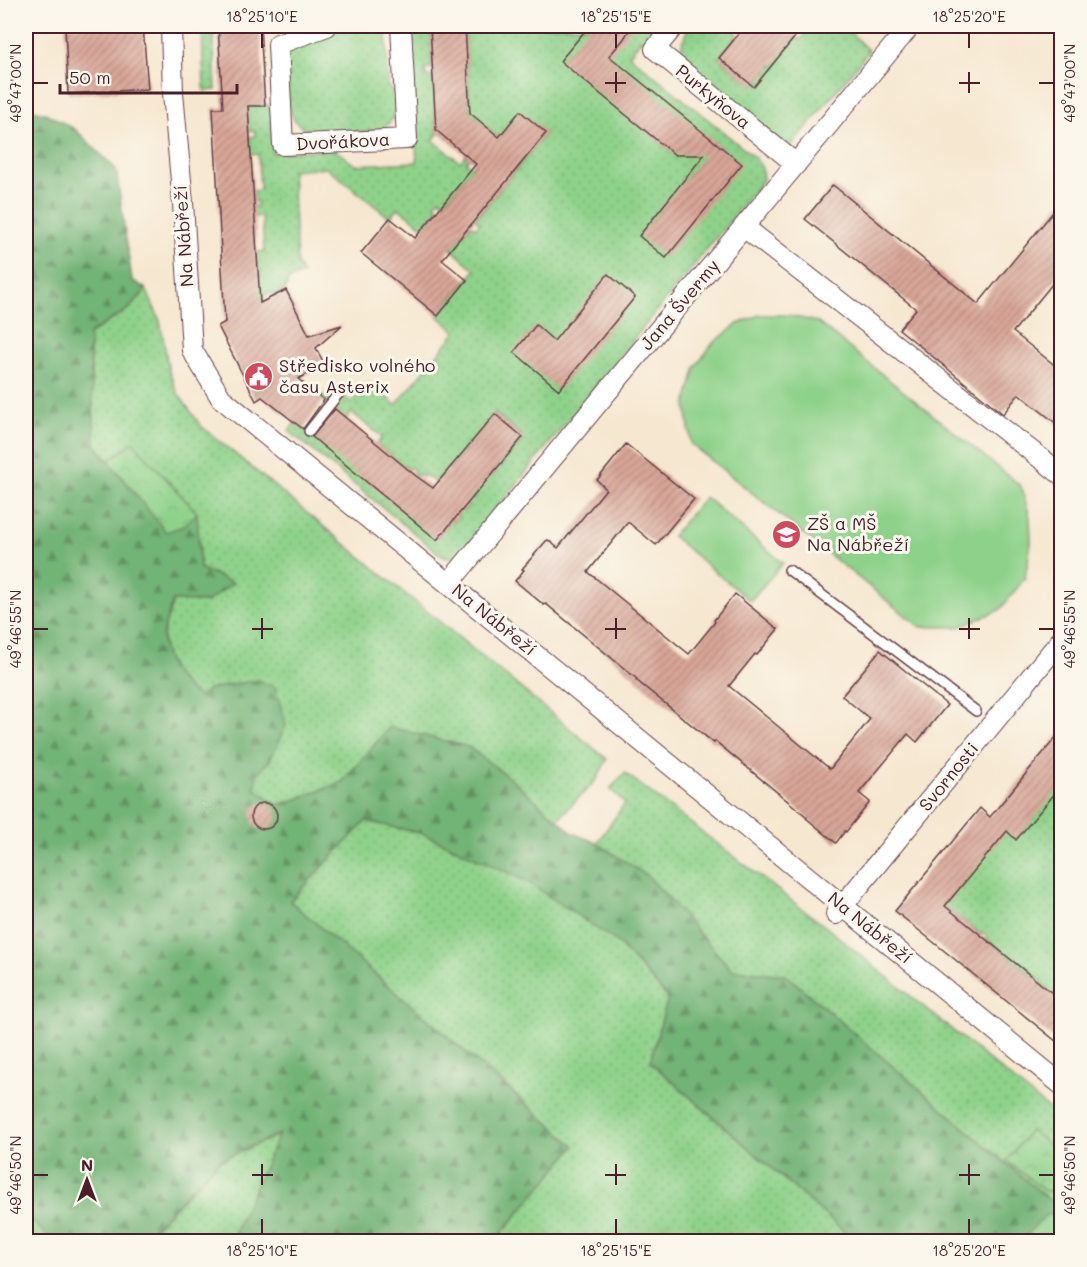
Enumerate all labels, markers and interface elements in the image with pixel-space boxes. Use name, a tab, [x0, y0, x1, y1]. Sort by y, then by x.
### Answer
text: 18°25'10"E	[226, 6, 298, 26]
text: 18°25'15"E	[580, 6, 652, 26]
text: 18°25'20"E	[932, 6, 1006, 26]
text: 49°47'00"N	[5, 44, 25, 122]
text: 49°47'00"N	[1059, 44, 1079, 122]
scale bar	[60, 57, 237, 95]
street label: Purkyňova	[671, 59, 756, 134]
text: 50 m	[69, 65, 111, 89]
street label: Dvořákova	[295, 127, 390, 155]
street label: Na Nábřeží	[167, 184, 199, 288]
street label: Jana Švermy	[634, 254, 724, 355]
place label: Středisko volného času Asterix	[279, 353, 436, 398]
public building icon: Středisko volného času Asterix	[242, 360, 274, 392]
place label: ZŠ a MŠ Na Nábřeží	[807, 511, 909, 556]
school or university icon: ZŠ a MŠ Na Nábřeží	[770, 518, 802, 550]
street label: Na Nábřeží	[447, 578, 542, 661]
text: 49°46'55"N	[5, 590, 25, 668]
text: 49°46'55"N	[1059, 590, 1079, 668]
street label: Svornosti	[913, 737, 983, 816]
street label: Na Nábřeží	[823, 886, 918, 969]
text: 49°46'50"N	[5, 1136, 25, 1215]
text: 49°46'50"N	[1059, 1136, 1079, 1215]
north arrow	[57, 1150, 117, 1210]
text: N	[81, 1154, 93, 1175]
text: 18°25'10"E	[226, 1240, 298, 1260]
text: 18°25'15"E	[580, 1240, 652, 1260]
text: 18°25'20"E	[932, 1240, 1006, 1260]

